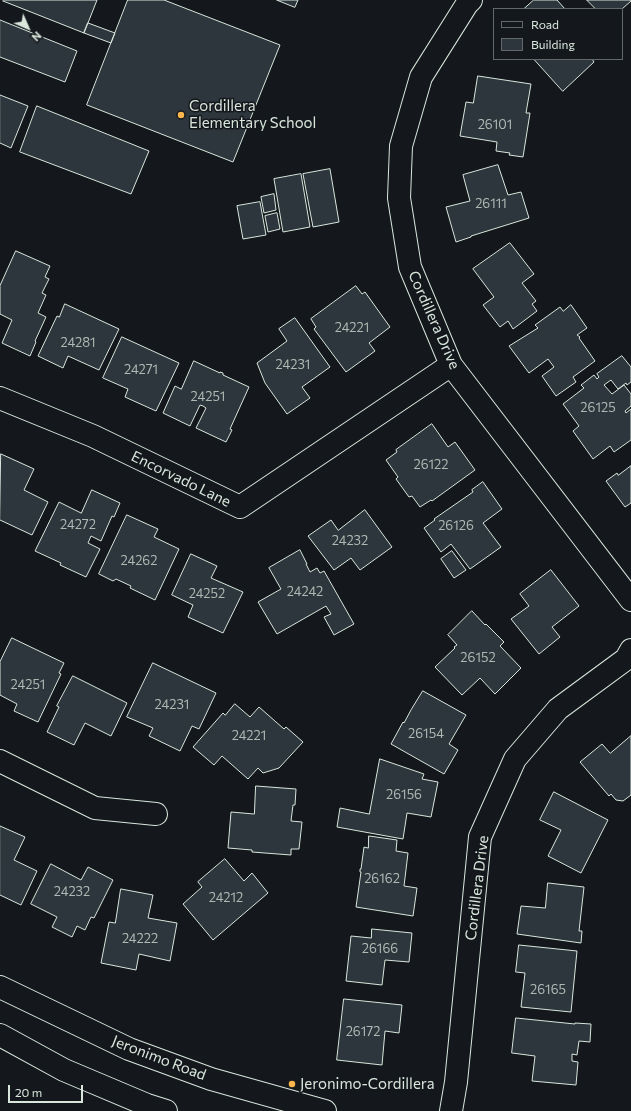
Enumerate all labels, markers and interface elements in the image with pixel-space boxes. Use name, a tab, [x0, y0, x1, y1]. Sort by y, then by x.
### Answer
north arrow	[8, 8, 48, 48]
legend	[493, 8, 623, 60]
text: Road	[531, 17, 559, 31]
text: N	[29, 29, 44, 44]
text: Building	[531, 37, 575, 51]
place label: Cordillera Elementary School	[189, 97, 316, 132]
marker: Cordillera Elementary School	[176, 110, 186, 120]
house number: 26101	[478, 117, 512, 133]
house number: 26111	[475, 196, 507, 212]
street label: Cordillera Drive	[404, 268, 464, 372]
house number: 24221	[335, 320, 369, 336]
house number: 24281	[60, 335, 96, 351]
house number: 24231	[276, 357, 310, 373]
house number: 24271	[124, 362, 158, 378]
house number: 24251	[191, 389, 225, 405]
house number: 26125	[580, 400, 616, 416]
street label: Encorvado Lane	[128, 447, 234, 511]
house number: 26122	[413, 457, 449, 473]
house number: 24272	[60, 517, 96, 533]
house number: 26126	[438, 518, 474, 534]
house number: 24232	[332, 533, 368, 549]
house number: 24262	[121, 553, 157, 569]
house number: 24242	[287, 584, 323, 600]
house number: 24252	[189, 586, 225, 602]
house number: 26152	[460, 650, 496, 666]
house number: 24251	[11, 677, 45, 693]
house number: 24231	[155, 697, 189, 713]
house number: 26154	[408, 726, 444, 742]
house number: 24221	[232, 728, 266, 744]
house number: 26156	[386, 787, 422, 803]
street label: Cordillera Drive	[462, 834, 492, 942]
house number: 26162	[364, 871, 400, 887]
house number: 24232	[54, 884, 90, 900]
house number: 24212	[209, 890, 243, 906]
house number: 24222	[122, 931, 158, 947]
house number: 26166	[362, 941, 398, 957]
house number: 26165	[530, 982, 566, 998]
house number: 26172	[346, 1024, 380, 1040]
street label: Jeronimo Road	[109, 1032, 209, 1084]
place label: Jeronimo-Cordillera	[300, 1075, 435, 1093]
scale bar	[10, 1077, 85, 1103]
marker: Jeronimo-Cordillera	[287, 1079, 297, 1089]
text: 20 m	[15, 1085, 42, 1099]

